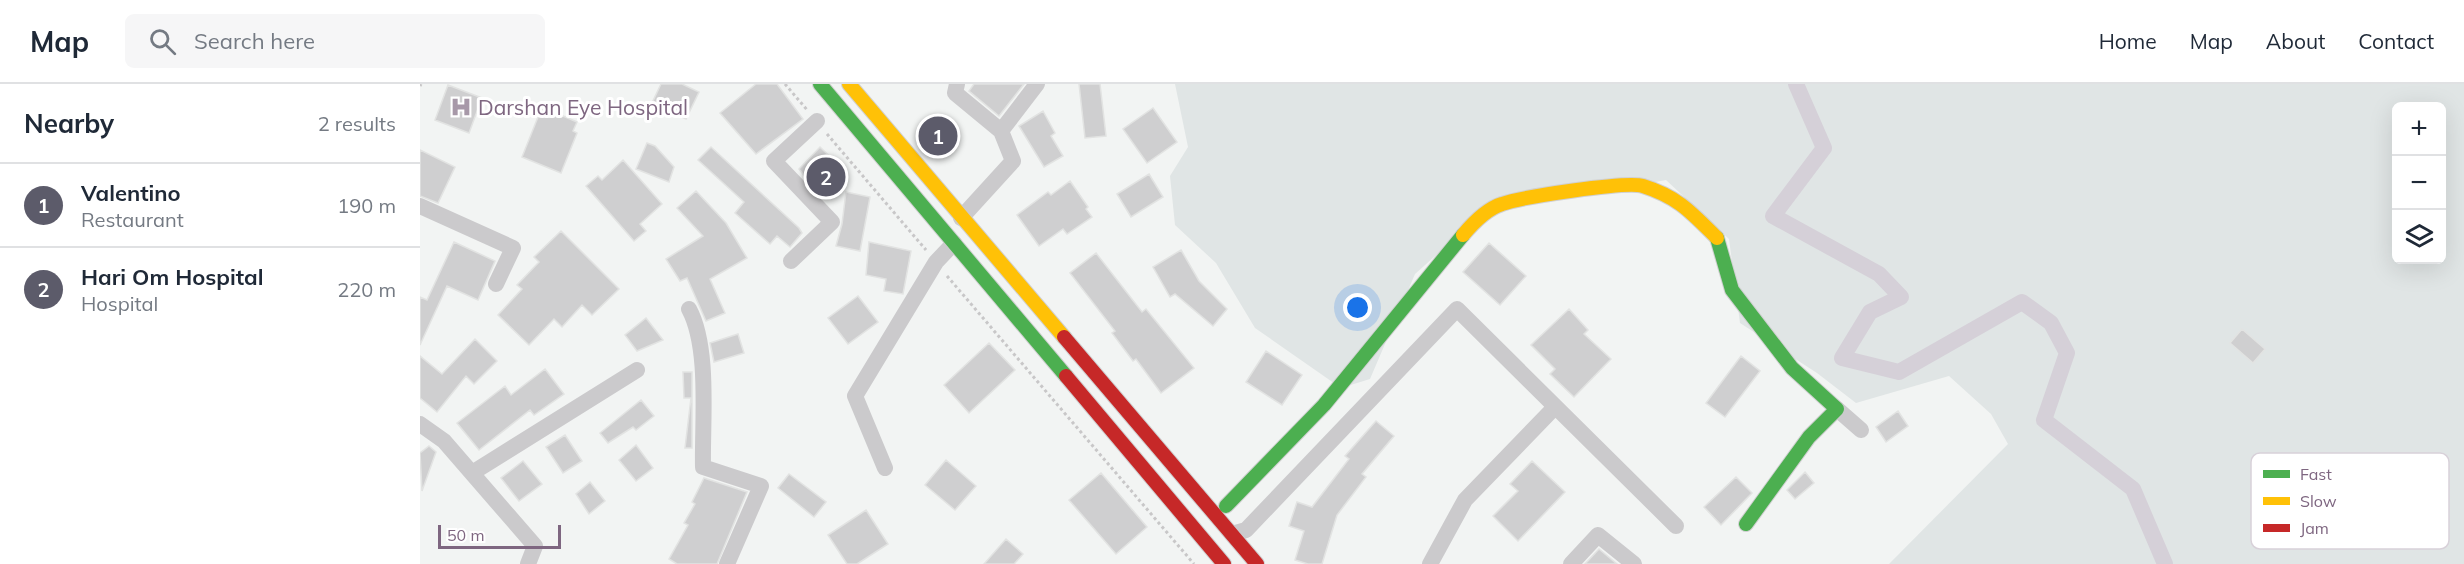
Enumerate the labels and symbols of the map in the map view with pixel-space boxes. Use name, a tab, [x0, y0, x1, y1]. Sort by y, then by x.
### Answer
place label: Darshan Eye Hospital	[478, 94, 688, 120]
hospital icon: Darshan Eye Hospital	[449, 95, 473, 119]
pin: 1	[918, 113, 958, 158]
pin: 2	[806, 154, 846, 200]
your location	[1343, 293, 1372, 322]
legend	[2251, 453, 2449, 549]
text: Fast	[2300, 464, 2332, 484]
text: Slow	[2300, 491, 2337, 511]
text: Jam	[2300, 518, 2329, 538]
scale bar	[438, 522, 561, 550]

